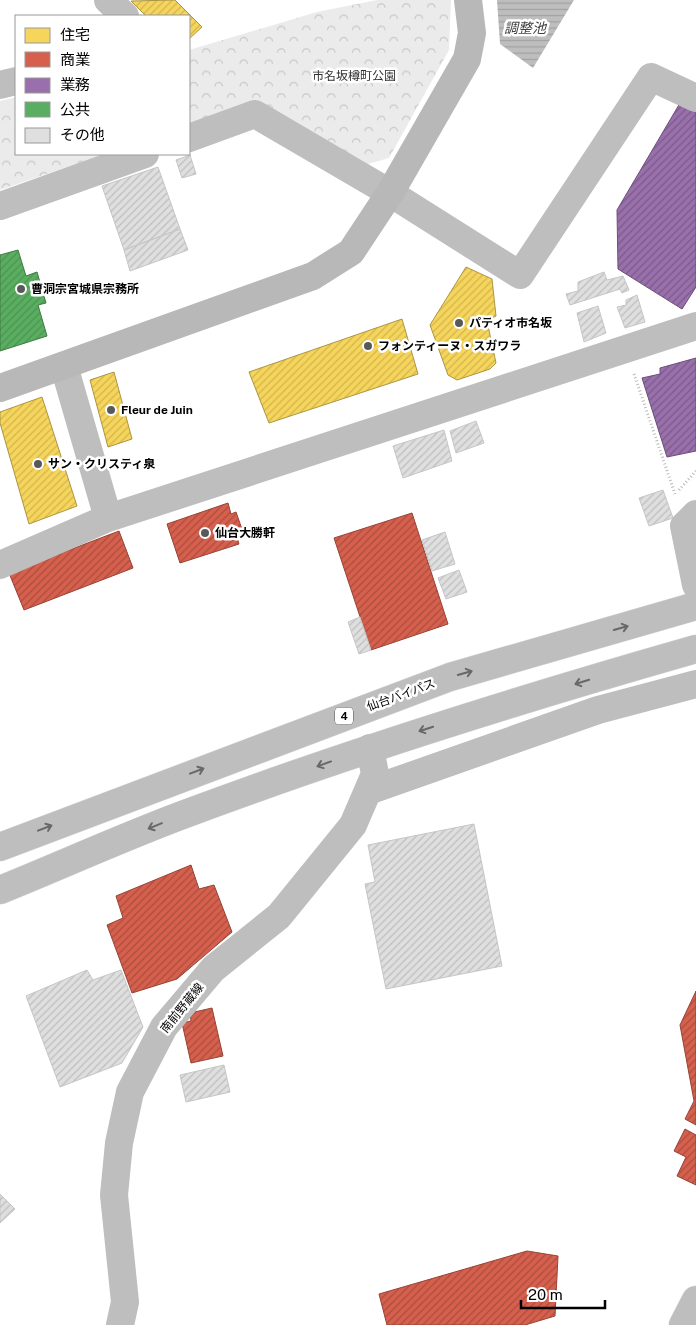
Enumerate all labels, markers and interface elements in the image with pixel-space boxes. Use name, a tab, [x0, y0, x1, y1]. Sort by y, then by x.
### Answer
legend	[15, 15, 190, 155]
water label: 調整池	[504, 20, 548, 36]
text: 住宅	[60, 26, 90, 43]
text: 商業	[60, 51, 90, 68]
park label: 市名坂樽町公園	[312, 69, 396, 83]
text: 業務	[60, 76, 90, 93]
text: 公共	[60, 101, 90, 118]
text: その他	[60, 126, 105, 143]
place label: 曹洞宗宮城県宗務所	[31, 282, 139, 296]
marker: 曹洞宗宮城県宗務所	[15, 283, 27, 295]
place label: パティオ市名坂	[469, 316, 552, 330]
marker: パティオ市名坂	[453, 317, 465, 329]
place label: フォンティーヌ・スガワラ	[378, 339, 521, 353]
marker: フォンティーヌ・スガワラ	[362, 340, 374, 352]
place label: Fleur de Juin	[121, 403, 193, 417]
marker: Fleur de Juin	[105, 404, 117, 416]
place label: サン・クリスティ泉	[48, 457, 155, 471]
marker: サン・クリスティ泉	[32, 458, 44, 470]
place label: 仙台大勝軒	[215, 526, 275, 540]
marker: 仙台大勝軒	[199, 527, 211, 539]
one-way arrow	[612, 622, 628, 632]
one-way arrow	[456, 667, 472, 677]
street label: 仙台バイパス	[365, 676, 437, 714]
one-way arrow	[574, 677, 590, 687]
road number: 4	[335, 708, 353, 724]
one-way arrow	[419, 725, 435, 735]
one-way arrow	[317, 760, 332, 769]
one-way arrow	[189, 766, 204, 775]
one-way arrow	[148, 822, 163, 832]
one-way arrow	[37, 823, 52, 833]
street label: 南前野蔵線	[158, 980, 206, 1036]
scale bar	[521, 1278, 605, 1310]
text: 20 m	[528, 1286, 563, 1303]

